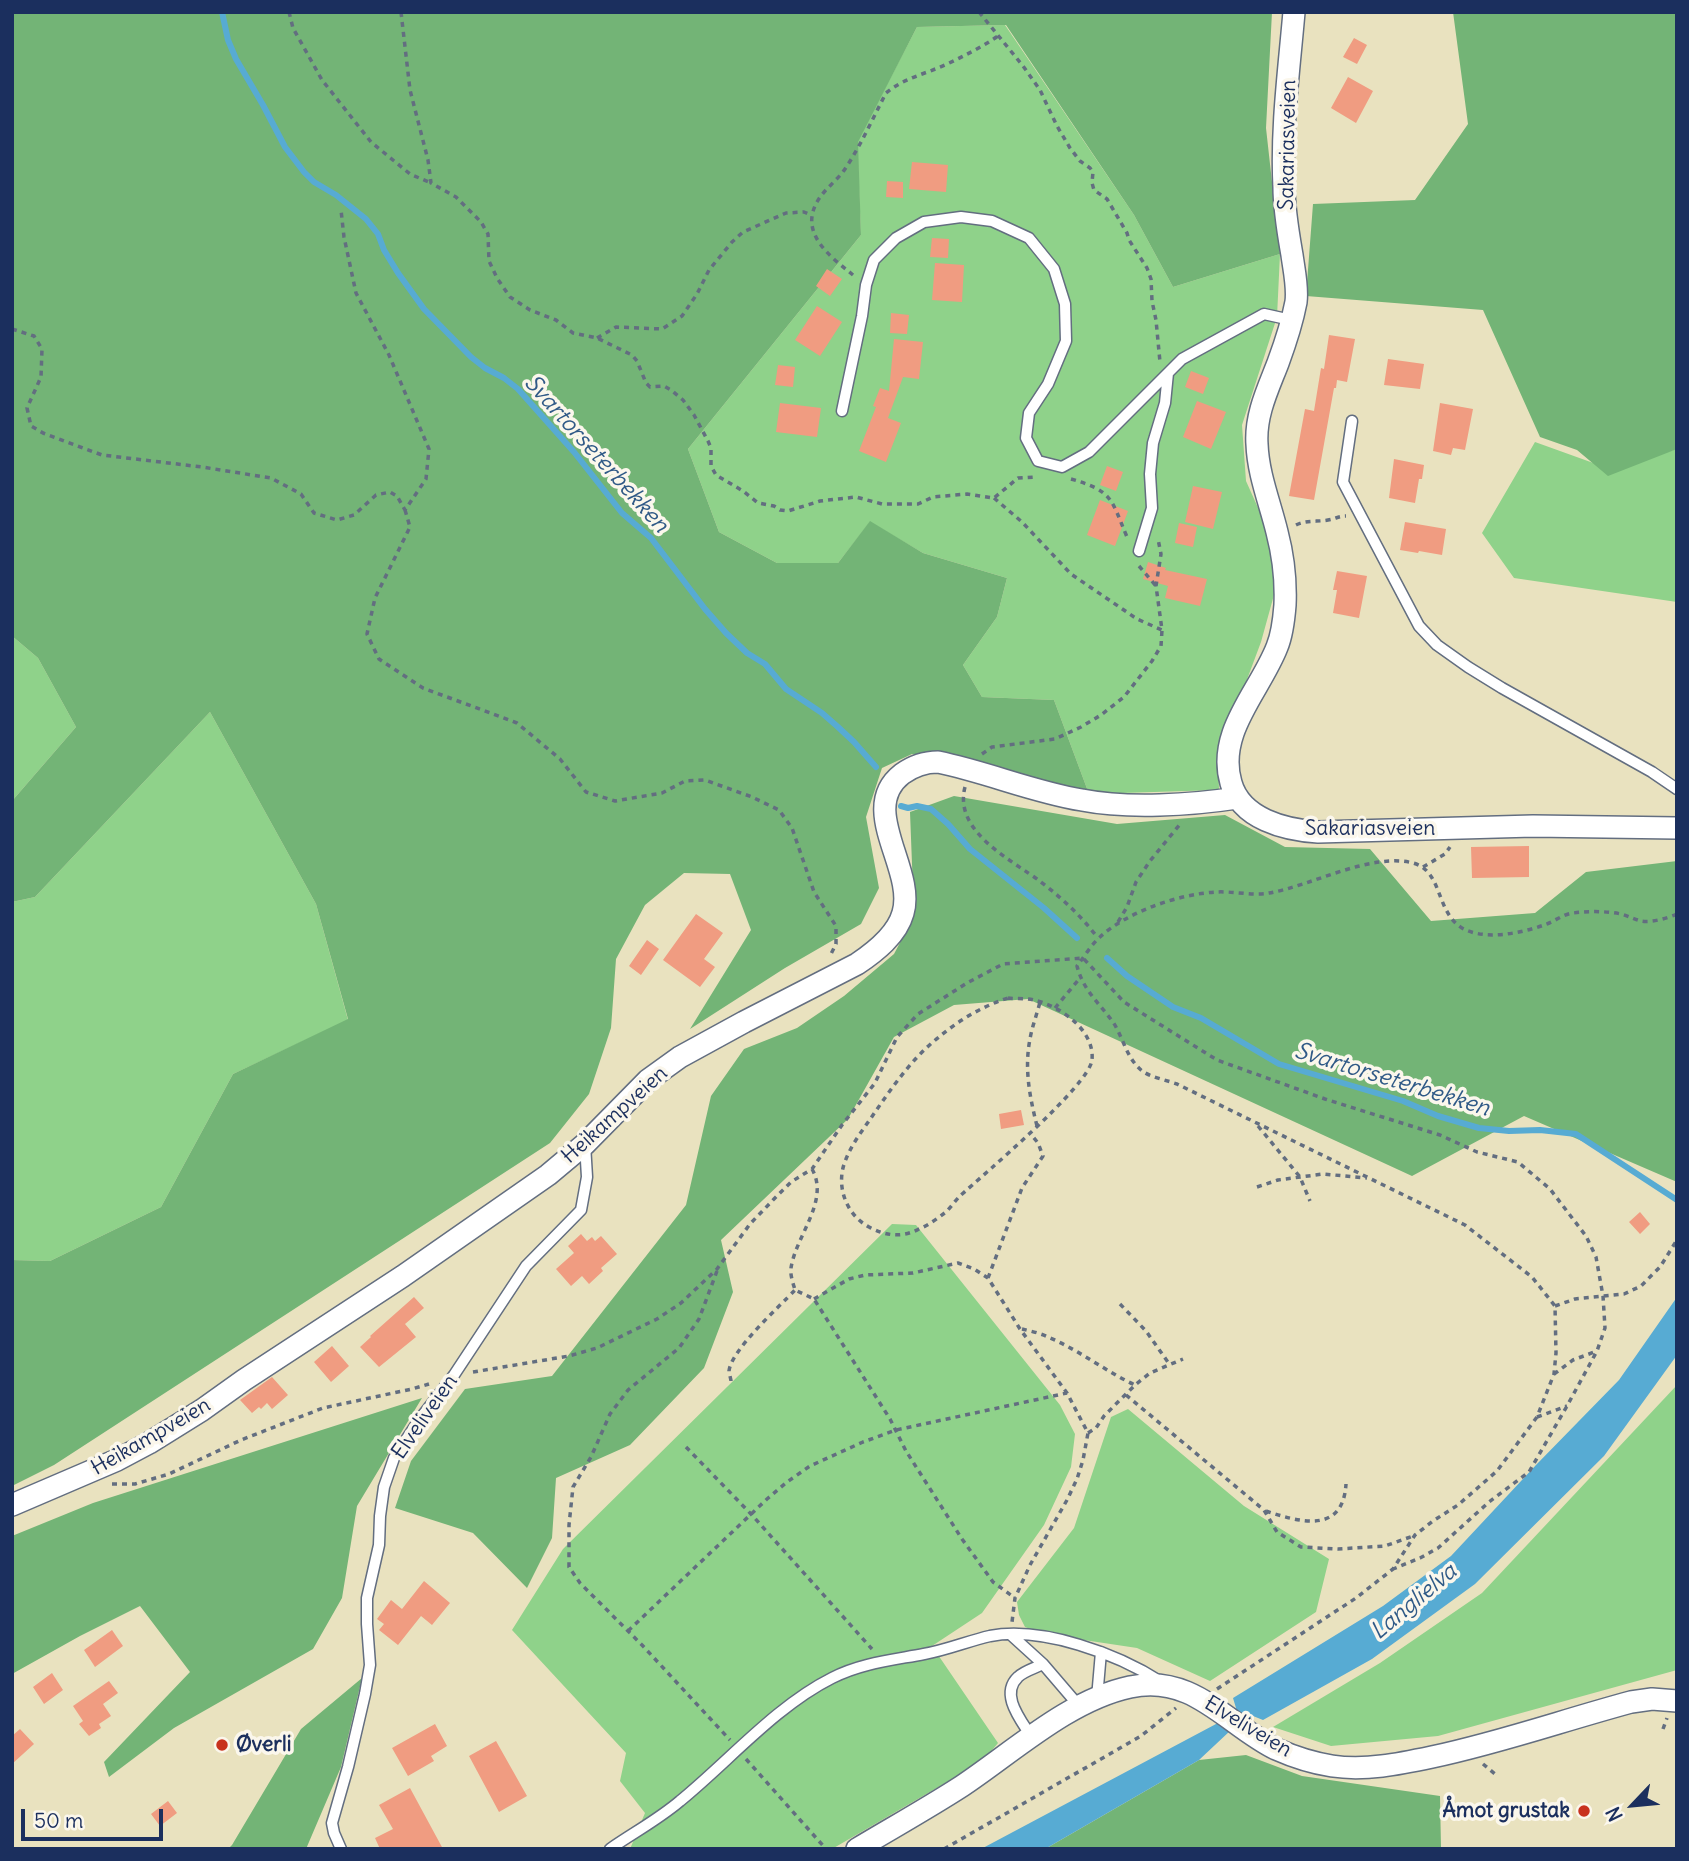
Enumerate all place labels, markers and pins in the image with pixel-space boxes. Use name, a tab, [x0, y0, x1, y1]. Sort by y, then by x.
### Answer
place label: Øverli	[236, 1732, 291, 1758]
marker: Øverli	[214, 1737, 230, 1753]
place label: Åmot grustak	[1442, 1798, 1570, 1824]
marker: Åmot grustak	[1576, 1803, 1592, 1819]

